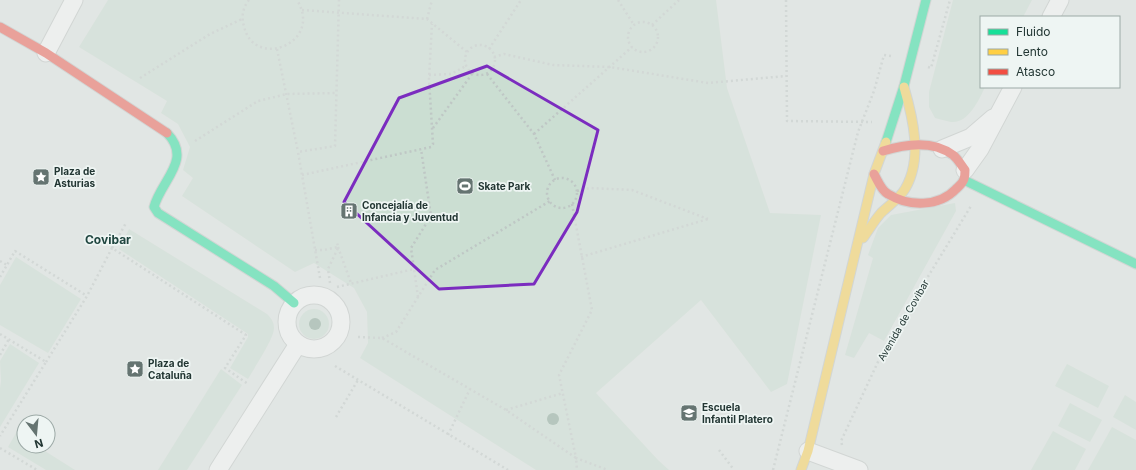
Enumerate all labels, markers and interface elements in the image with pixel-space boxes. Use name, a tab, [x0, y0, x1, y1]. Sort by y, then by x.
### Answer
legend	[980, 16, 1120, 88]
text: Fluido	[1016, 24, 1051, 39]
text: Lento	[1016, 44, 1048, 59]
text: Atasco	[1016, 64, 1055, 79]
place label: Plaza de Asturias	[54, 165, 96, 189]
place icon: Plaza de Asturias	[31, 167, 51, 187]
sports icon: Skate Park	[455, 176, 475, 196]
place label: Skate Park	[478, 180, 530, 192]
place label: Concejalía de Infancia y Juventud	[362, 199, 458, 224]
building icon: Concejalía de Infancia y Juventud	[339, 201, 359, 221]
district label: Covibar	[85, 232, 131, 247]
street label: Avenida de Covibar	[875, 277, 931, 363]
place label: Plaza de Cataluña	[148, 357, 192, 381]
place icon: Plaza de Cataluña	[125, 359, 145, 379]
place label: Escuela Infantil Platero	[702, 401, 773, 425]
school or university icon: Escuela Infantil Platero	[679, 403, 699, 423]
north arrow	[16, 414, 56, 454]
text: N	[33, 436, 45, 451]

